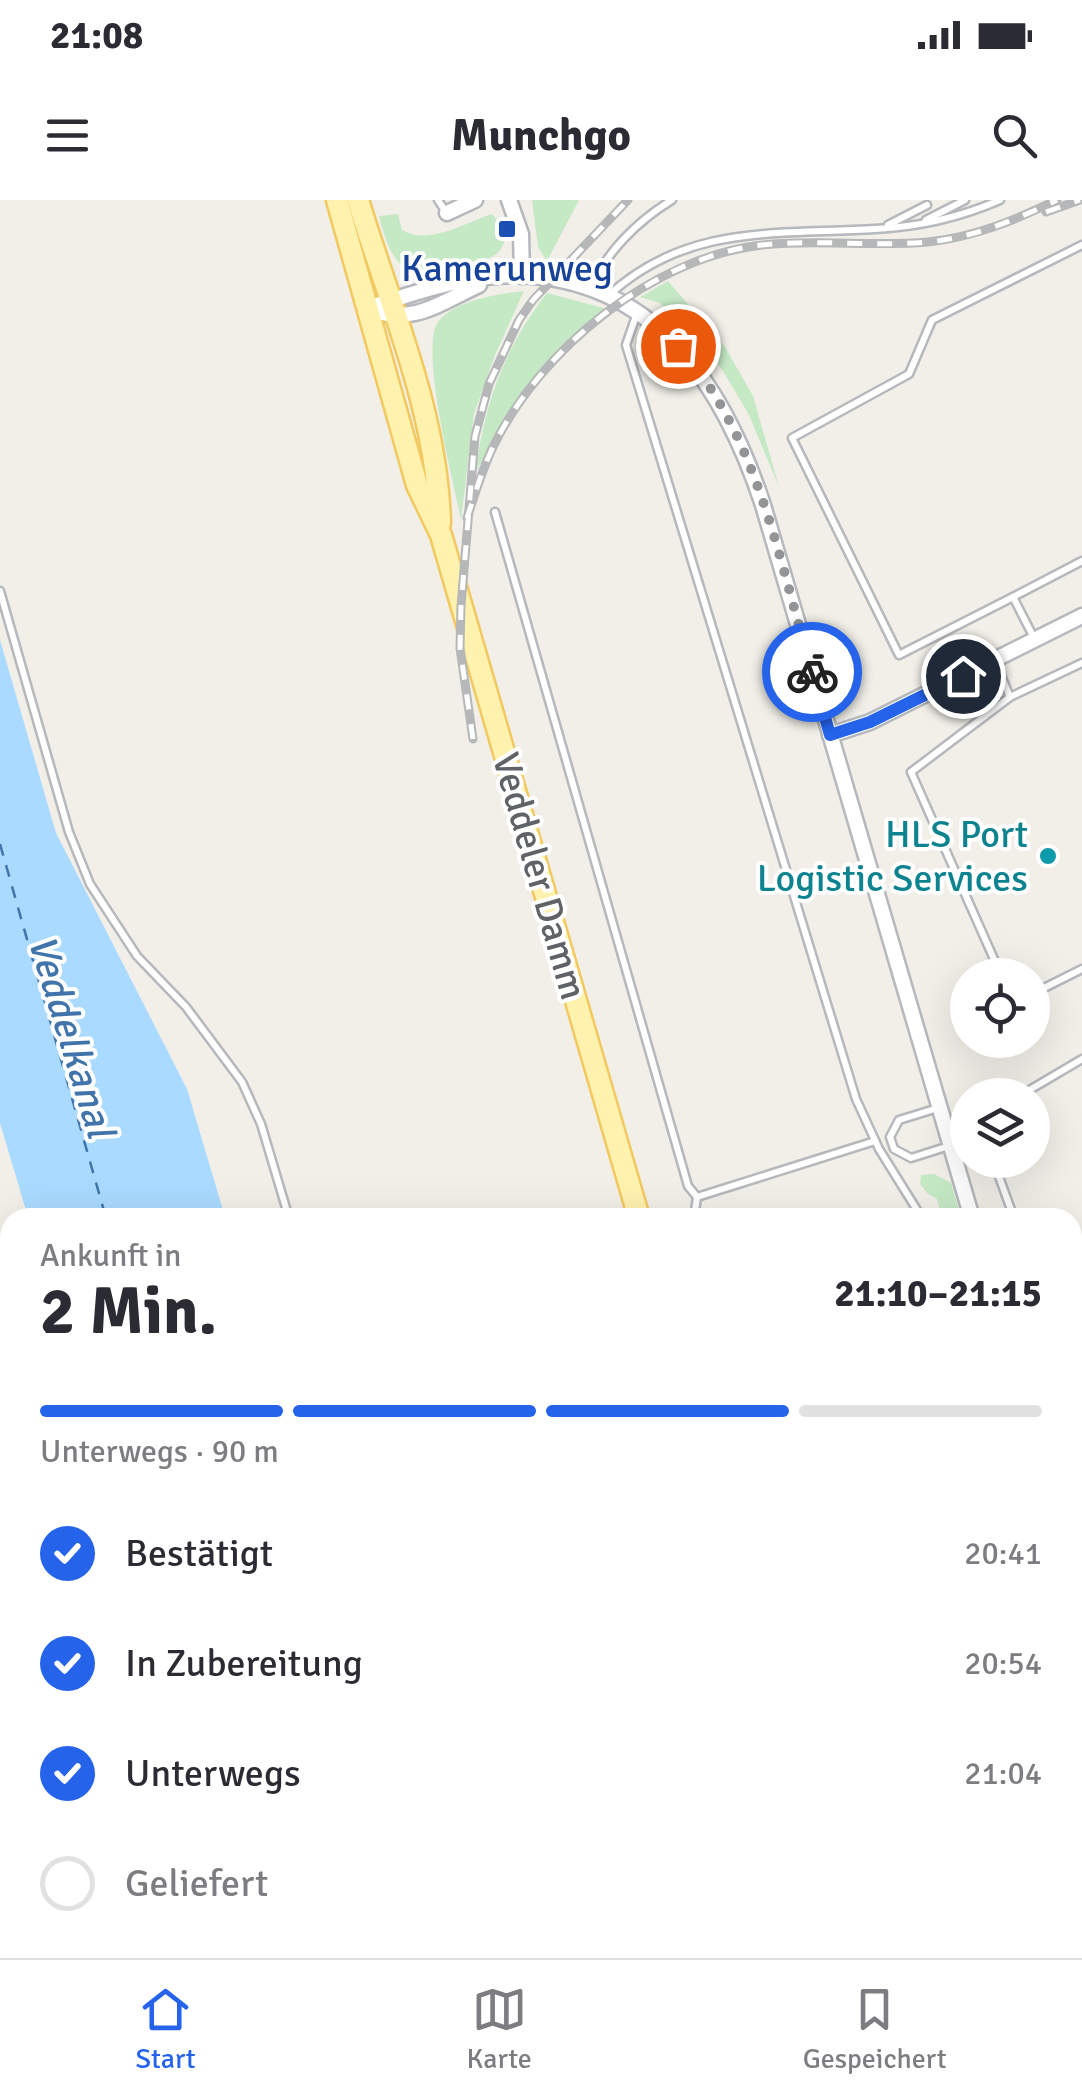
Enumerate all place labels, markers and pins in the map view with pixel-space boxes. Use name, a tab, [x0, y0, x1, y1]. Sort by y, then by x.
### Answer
marker: Kamerunweg	[496, 218, 518, 240]
place label: Kamerunweg	[401, 245, 613, 292]
pin	[636, 304, 721, 389]
pin	[921, 634, 1006, 719]
place label: HLS Port Logistic Services	[757, 811, 1028, 902]
marker: HLS Port Logistic Services	[1037, 845, 1059, 867]

